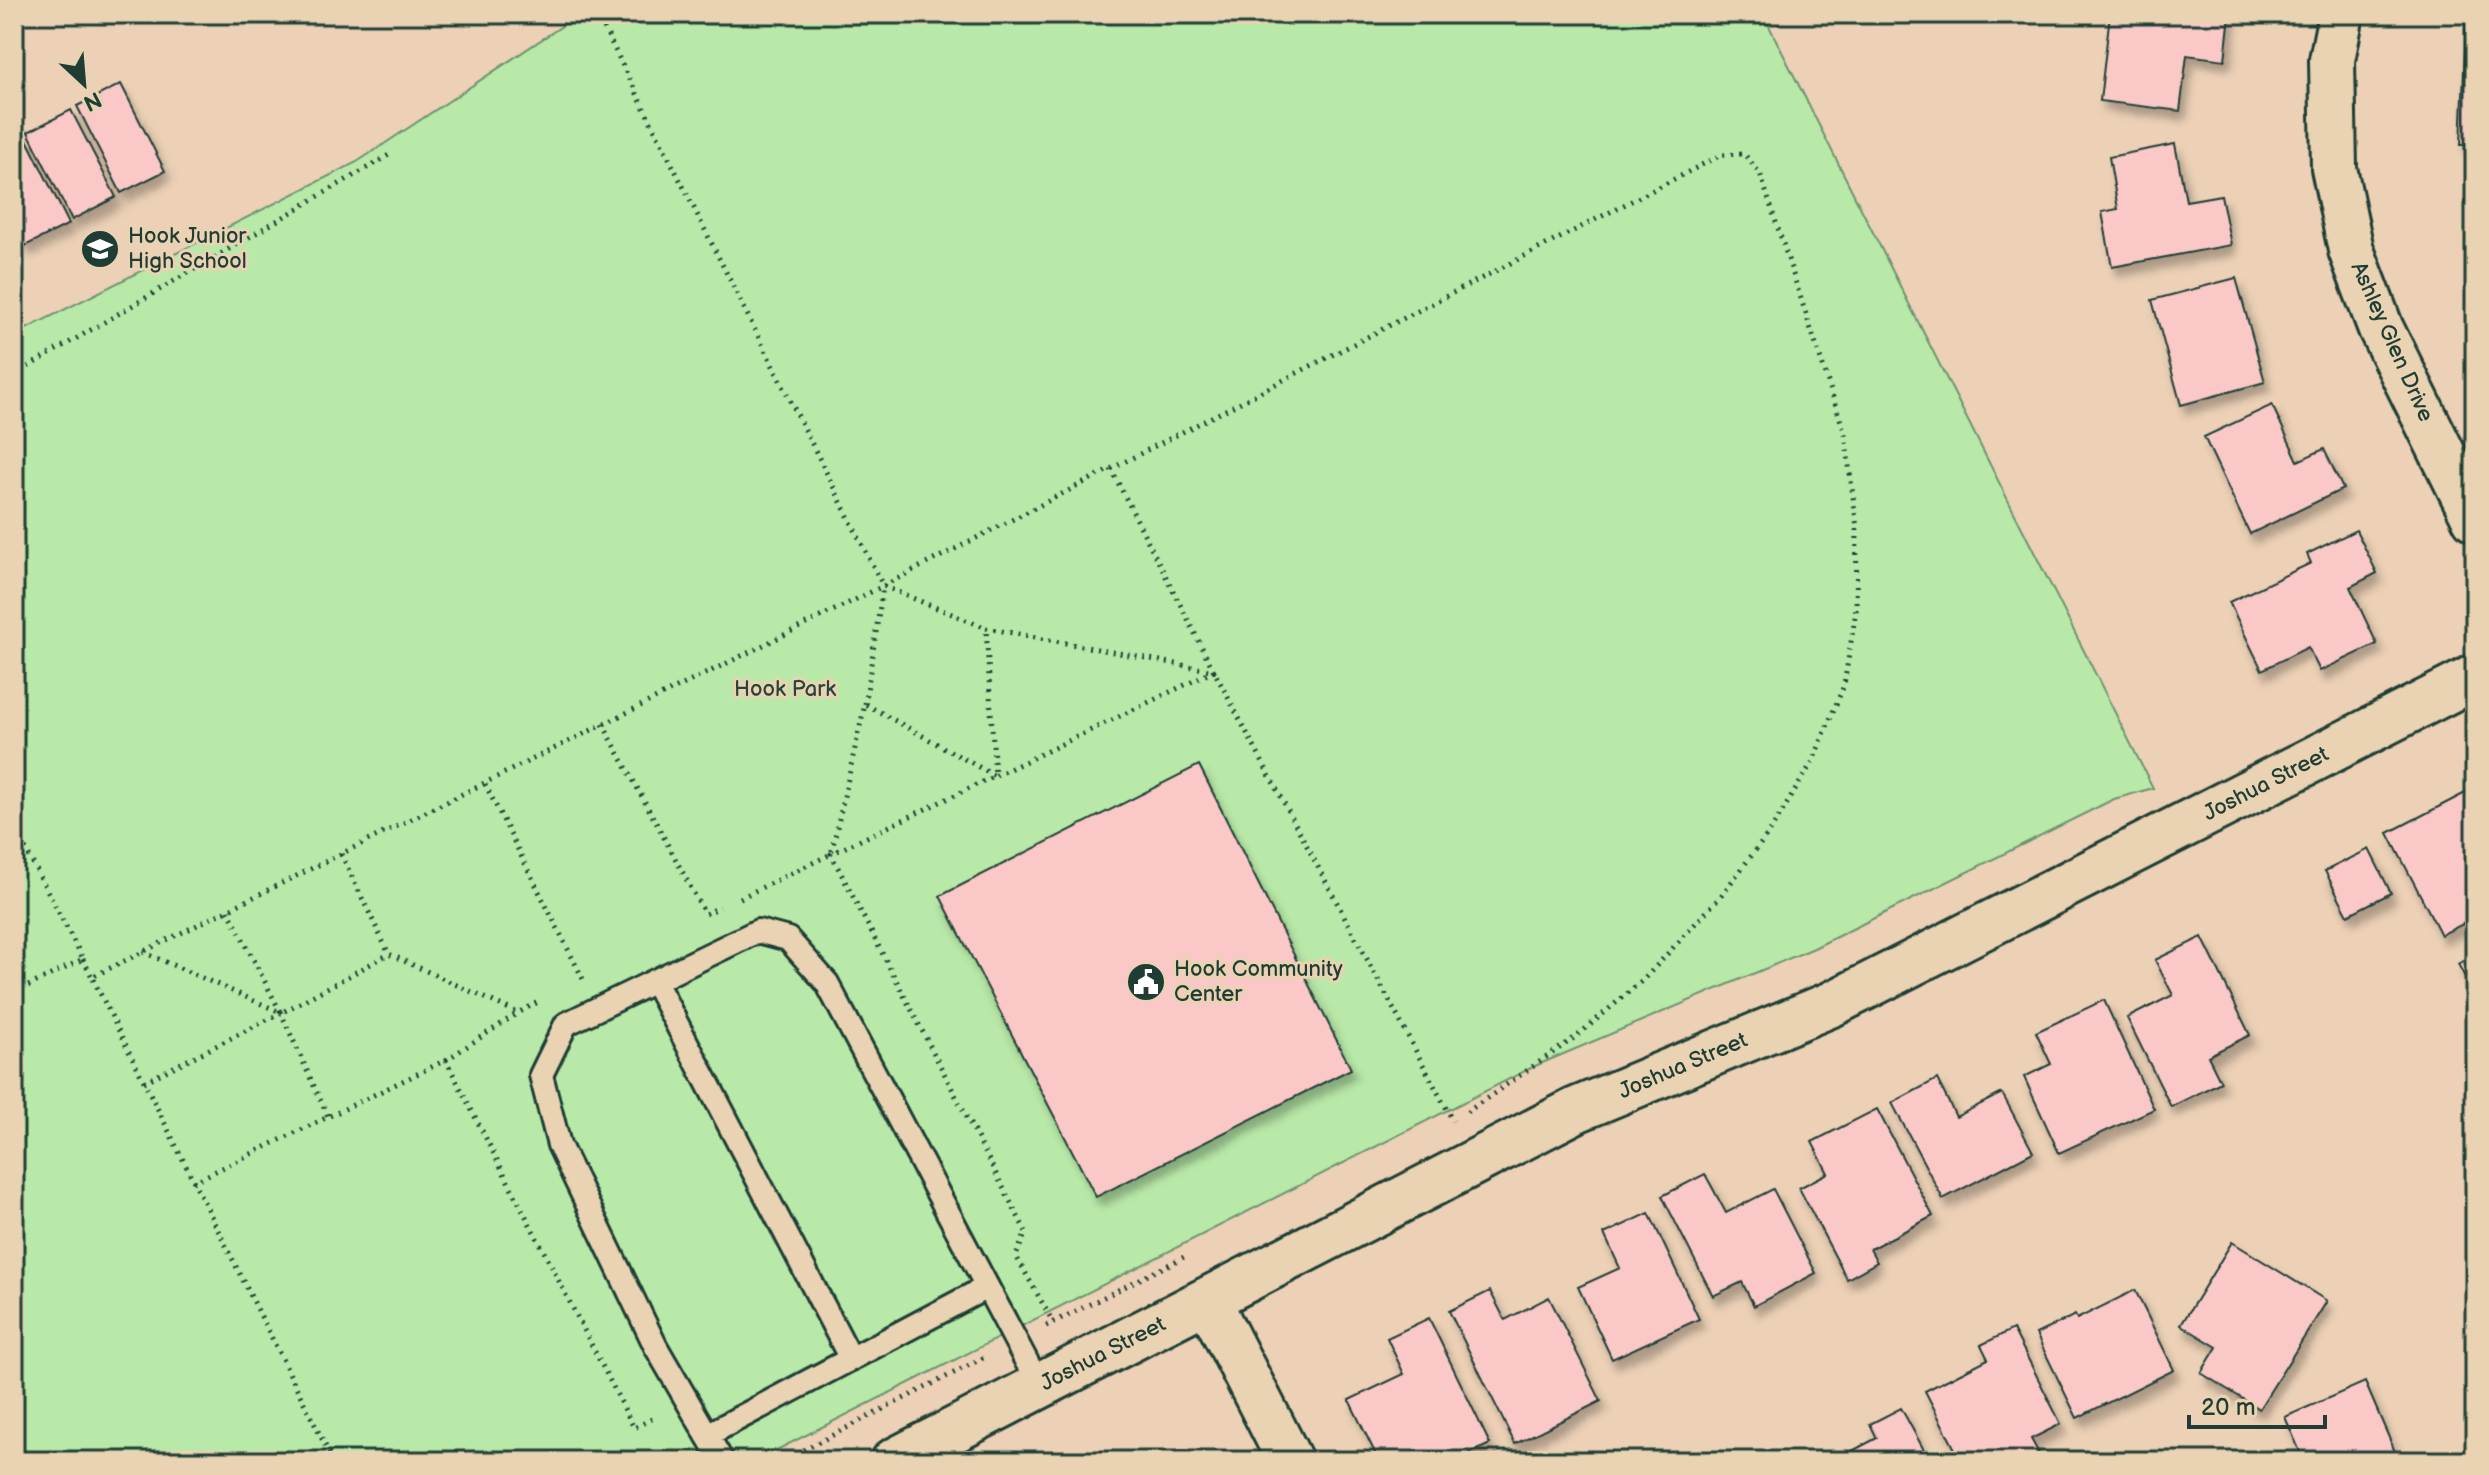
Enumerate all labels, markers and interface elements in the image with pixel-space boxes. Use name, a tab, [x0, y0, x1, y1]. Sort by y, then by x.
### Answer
north arrow	[44, 44, 124, 124]
text: N	[79, 85, 105, 116]
place label: Hook Junior High School	[128, 223, 247, 275]
school or university icon: Hook Junior High School	[79, 228, 121, 270]
street label: Ashley Glen Drive	[2345, 258, 2439, 426]
park label: Hook Park	[734, 676, 836, 703]
street label: Joshua Street	[2199, 741, 2333, 827]
place label: Hook Community Center	[1174, 956, 1343, 1008]
public building icon: Hook Community Center	[1125, 961, 1167, 1003]
street label: Joshua Street	[1615, 1027, 1752, 1105]
street label: Joshua Street	[1036, 1311, 1170, 1397]
scale bar	[2189, 1379, 2325, 1429]
text: 20 m	[2201, 1393, 2256, 1422]

